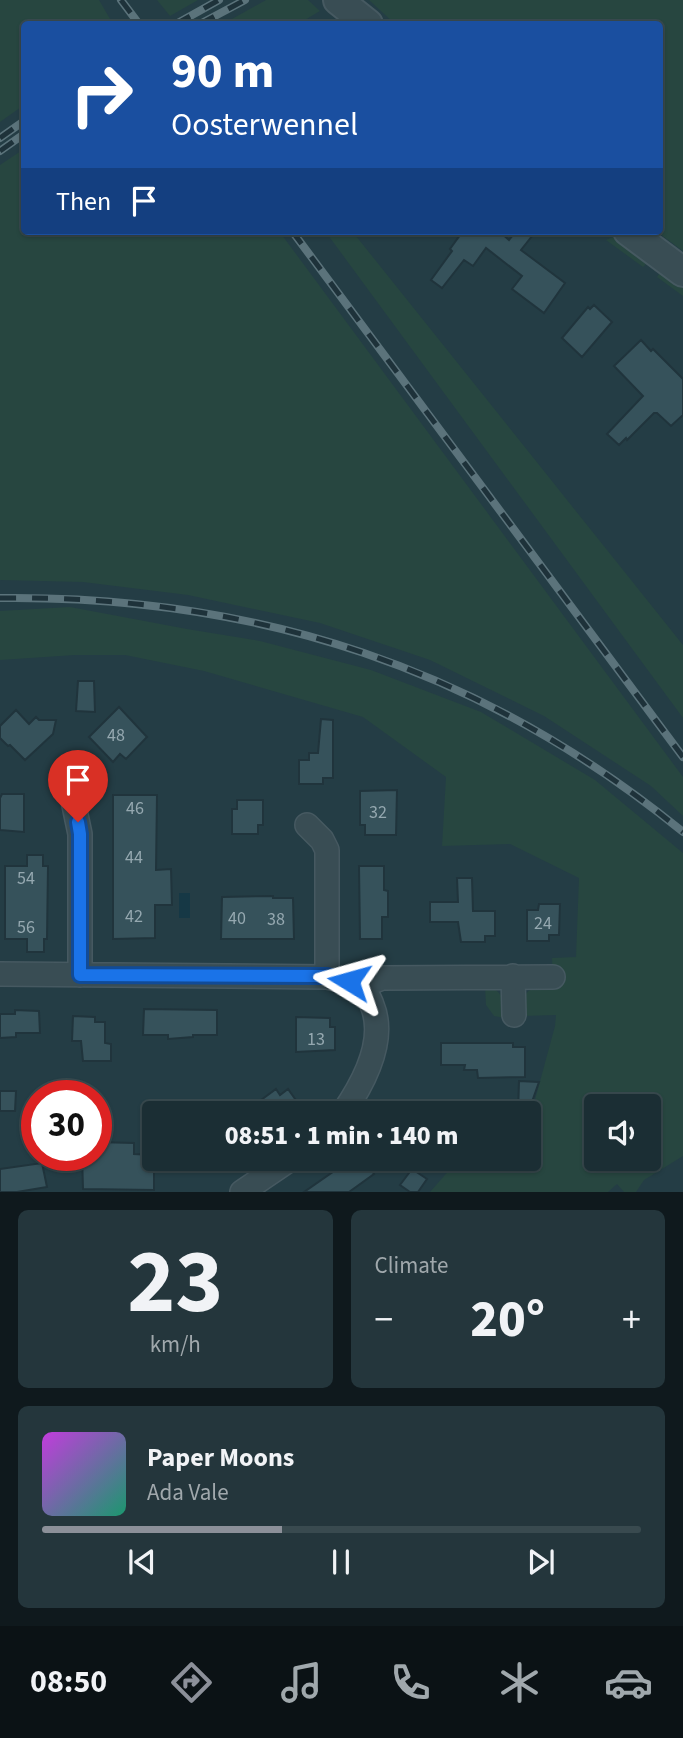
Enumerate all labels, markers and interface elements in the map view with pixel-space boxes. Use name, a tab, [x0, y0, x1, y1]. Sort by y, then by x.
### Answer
text: 90 m	[171, 37, 275, 107]
icon: right	[56, 49, 147, 140]
text: Oosterwennel	[171, 102, 358, 148]
icon: arrive	[125, 182, 163, 220]
text: Then	[56, 183, 111, 220]
house number: 48	[107, 723, 125, 748]
pin	[48, 750, 108, 822]
icon: arrive	[59, 761, 97, 799]
house number: 46	[126, 796, 144, 821]
house number: 32	[369, 800, 387, 825]
house number: 44	[125, 845, 143, 870]
house number: 54	[17, 866, 35, 891]
house number: 42	[125, 904, 143, 929]
house number: 40	[228, 906, 246, 931]
house number: 38	[267, 907, 285, 932]
house number: 24	[534, 911, 552, 936]
house number: 56	[17, 915, 35, 940]
position arrow	[312, 944, 386, 1018]
house number: 13	[307, 1027, 325, 1052]
speed limit sign: 30	[21, 1080, 112, 1171]
map controls	[584, 1094, 661, 1171]
button: sound	[584, 1094, 661, 1171]
text: 08:51 · 1 min · 140 m	[225, 1117, 458, 1154]
text: 23	[127, 1218, 223, 1347]
text: Climate	[375, 1249, 448, 1282]
text: 20°	[470, 1283, 545, 1357]
text: −	[375, 1293, 393, 1347]
text: +	[622, 1293, 641, 1347]
text: km/h	[150, 1328, 201, 1361]
text: Paper Moons	[147, 1439, 294, 1476]
text: Ada Vale	[147, 1476, 229, 1509]
icon: previous	[123, 1543, 161, 1581]
icon: pause	[322, 1543, 360, 1581]
icon: next	[522, 1543, 560, 1581]
icon: directions	[167, 1658, 216, 1707]
icon: music	[277, 1658, 326, 1707]
icon: phone	[386, 1658, 435, 1707]
icon: climate	[495, 1658, 544, 1707]
icon: car	[604, 1658, 653, 1707]
text: 08:50	[30, 1659, 107, 1705]

